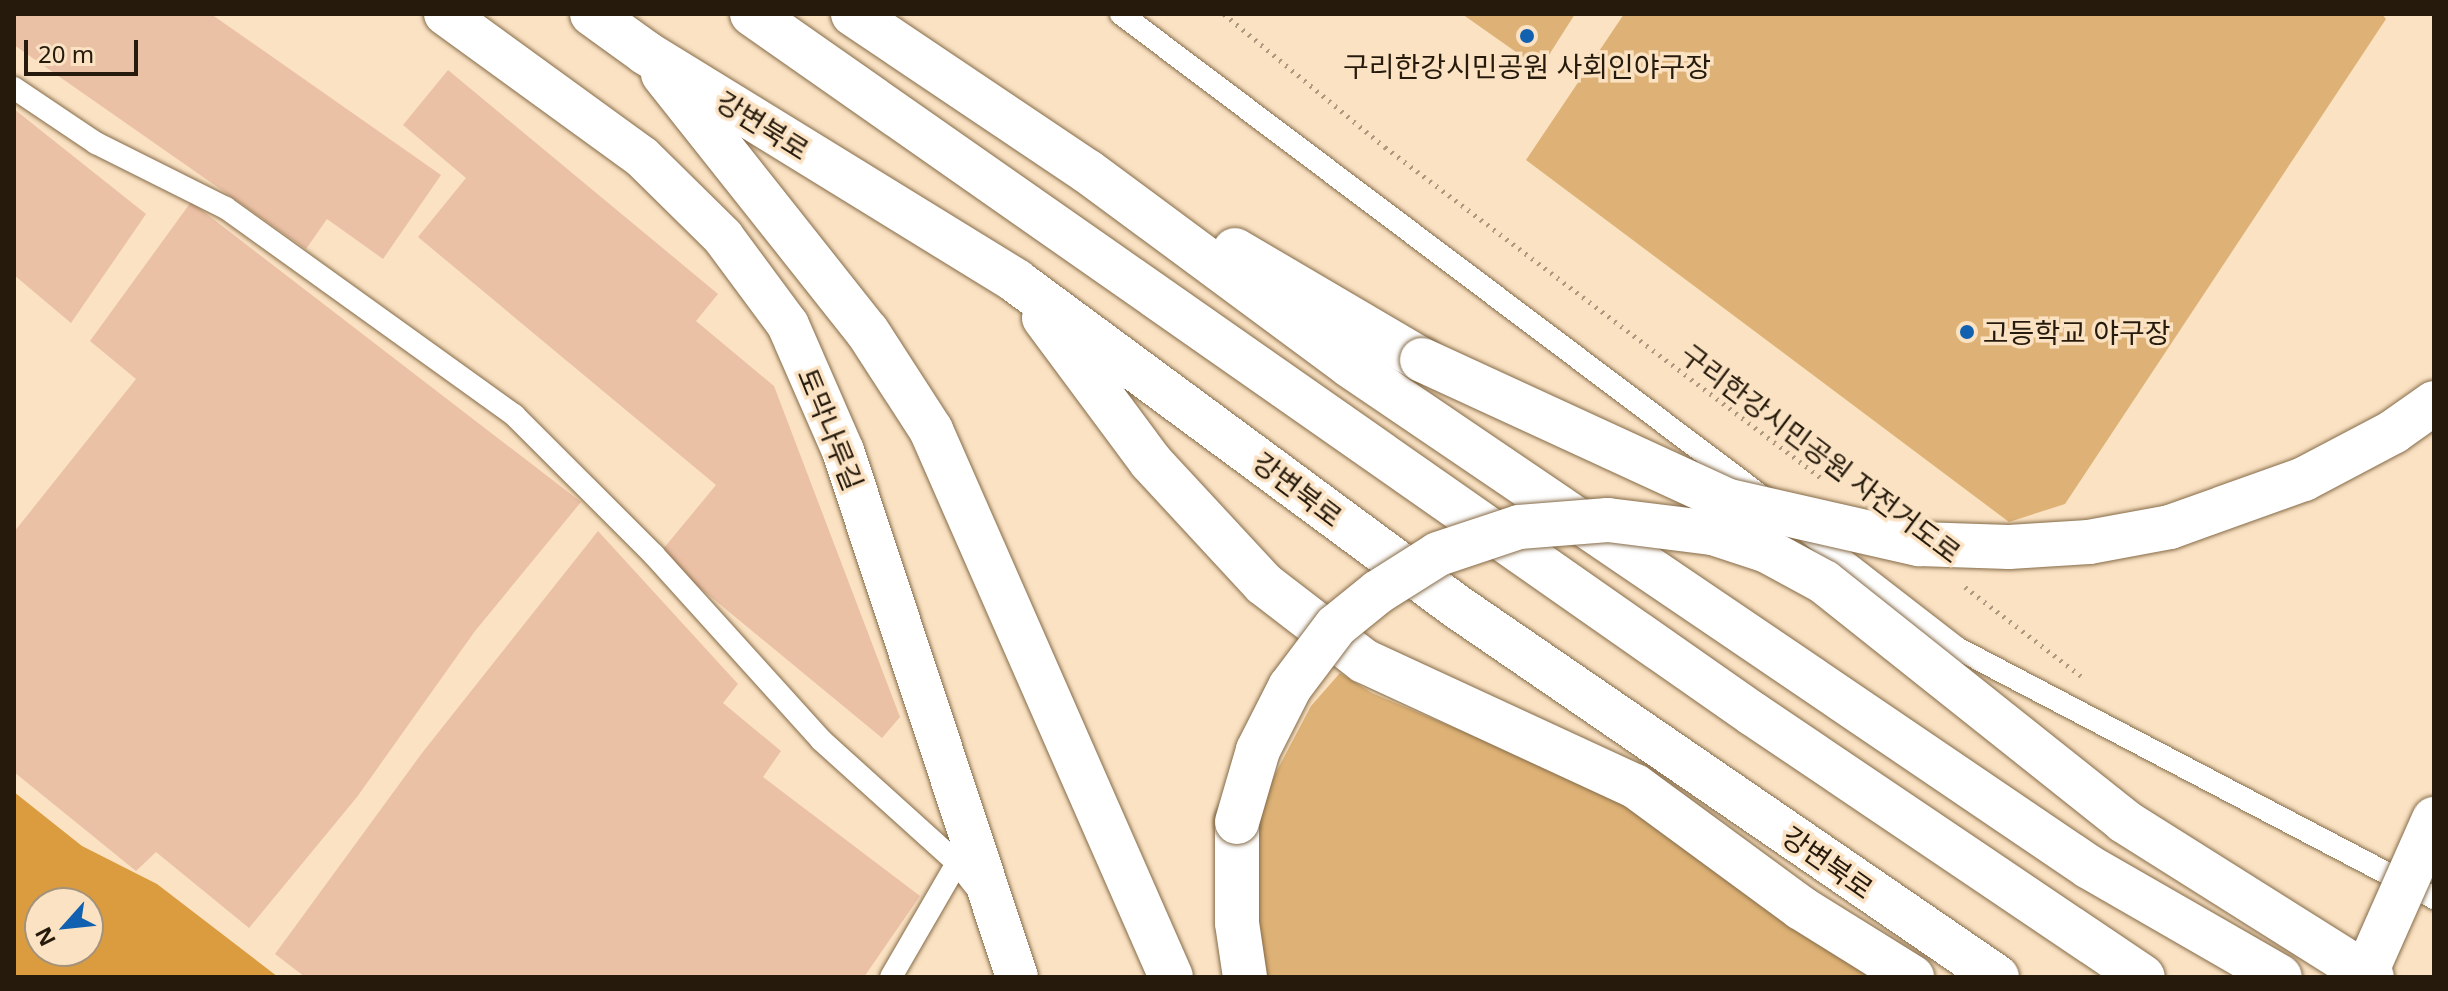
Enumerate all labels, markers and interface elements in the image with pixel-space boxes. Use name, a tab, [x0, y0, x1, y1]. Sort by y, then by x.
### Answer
scale bar	[28, 24, 142, 74]
marker: 구리한강시민공원 사회인야구장	[1518, 27, 1536, 45]
text: 20 m	[38, 37, 94, 70]
place label: 구리한강시민공원 사회인야구장	[1343, 49, 1711, 83]
street label: 강변북로	[710, 83, 816, 167]
place label: 고등학교 야구장	[1983, 315, 2171, 349]
marker: 고등학교 야구장	[1958, 323, 1976, 341]
street label: 구리한강시민공원 자전거도로	[1674, 337, 1968, 569]
street label: 토막나루길	[791, 363, 871, 495]
street label: 강변북로	[1247, 445, 1349, 533]
street label: 강변북로	[1776, 819, 1880, 905]
north arrow	[24, 887, 104, 967]
text: N	[27, 922, 62, 952]

